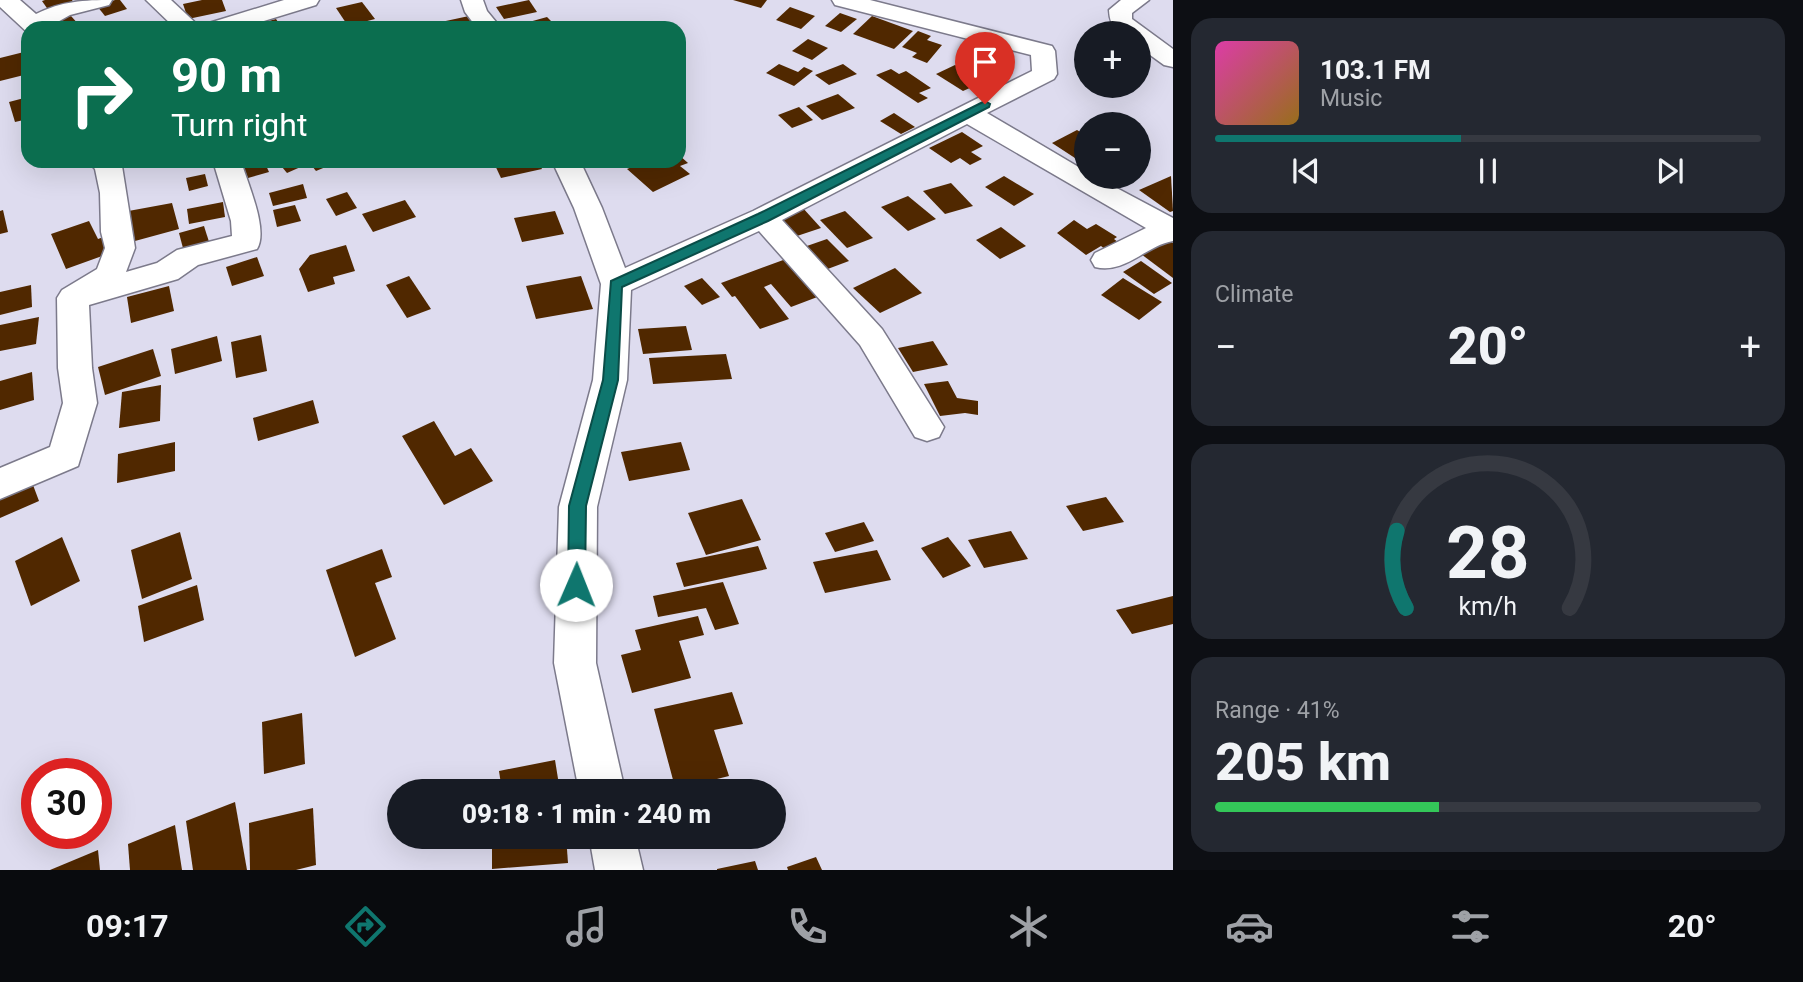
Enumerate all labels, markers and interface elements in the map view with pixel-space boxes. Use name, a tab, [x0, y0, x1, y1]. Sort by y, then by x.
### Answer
map controls	[1074, 21, 1151, 189]
button: +	[1074, 21, 1151, 98]
pin	[955, 32, 1015, 104]
icon: arrive	[966, 43, 1004, 81]
text: 90 m	[171, 47, 282, 104]
icon: right	[56, 49, 147, 140]
text: 103.1 FM	[1320, 55, 1431, 85]
text: Music	[1320, 85, 1382, 112]
text: Turn right	[171, 106, 307, 144]
button: −	[1074, 112, 1151, 189]
icon: previous	[1287, 152, 1325, 190]
icon: pause	[1469, 152, 1507, 190]
icon: next	[1651, 152, 1689, 190]
text: Climate	[1215, 281, 1294, 308]
text: 20°	[1448, 316, 1528, 377]
text: −	[1215, 325, 1237, 369]
text: +	[1739, 325, 1761, 369]
text: 28	[1446, 510, 1530, 596]
position arrow	[539, 548, 613, 622]
text: km/h	[1459, 591, 1517, 620]
text: Range · 41%	[1215, 697, 1340, 724]
text: 205 km	[1215, 732, 1391, 793]
speed limit sign: 30	[21, 758, 112, 849]
text: 09:18 · 1 min · 240 m	[462, 799, 711, 829]
icon: directions	[341, 902, 390, 951]
icon: music	[562, 902, 611, 951]
icon: phone	[783, 902, 832, 951]
icon: climate	[1004, 902, 1053, 951]
icon: car	[1225, 902, 1274, 951]
icon: filters	[1446, 902, 1495, 951]
text: 09:17	[86, 907, 169, 945]
text: 20°	[1668, 907, 1717, 945]

